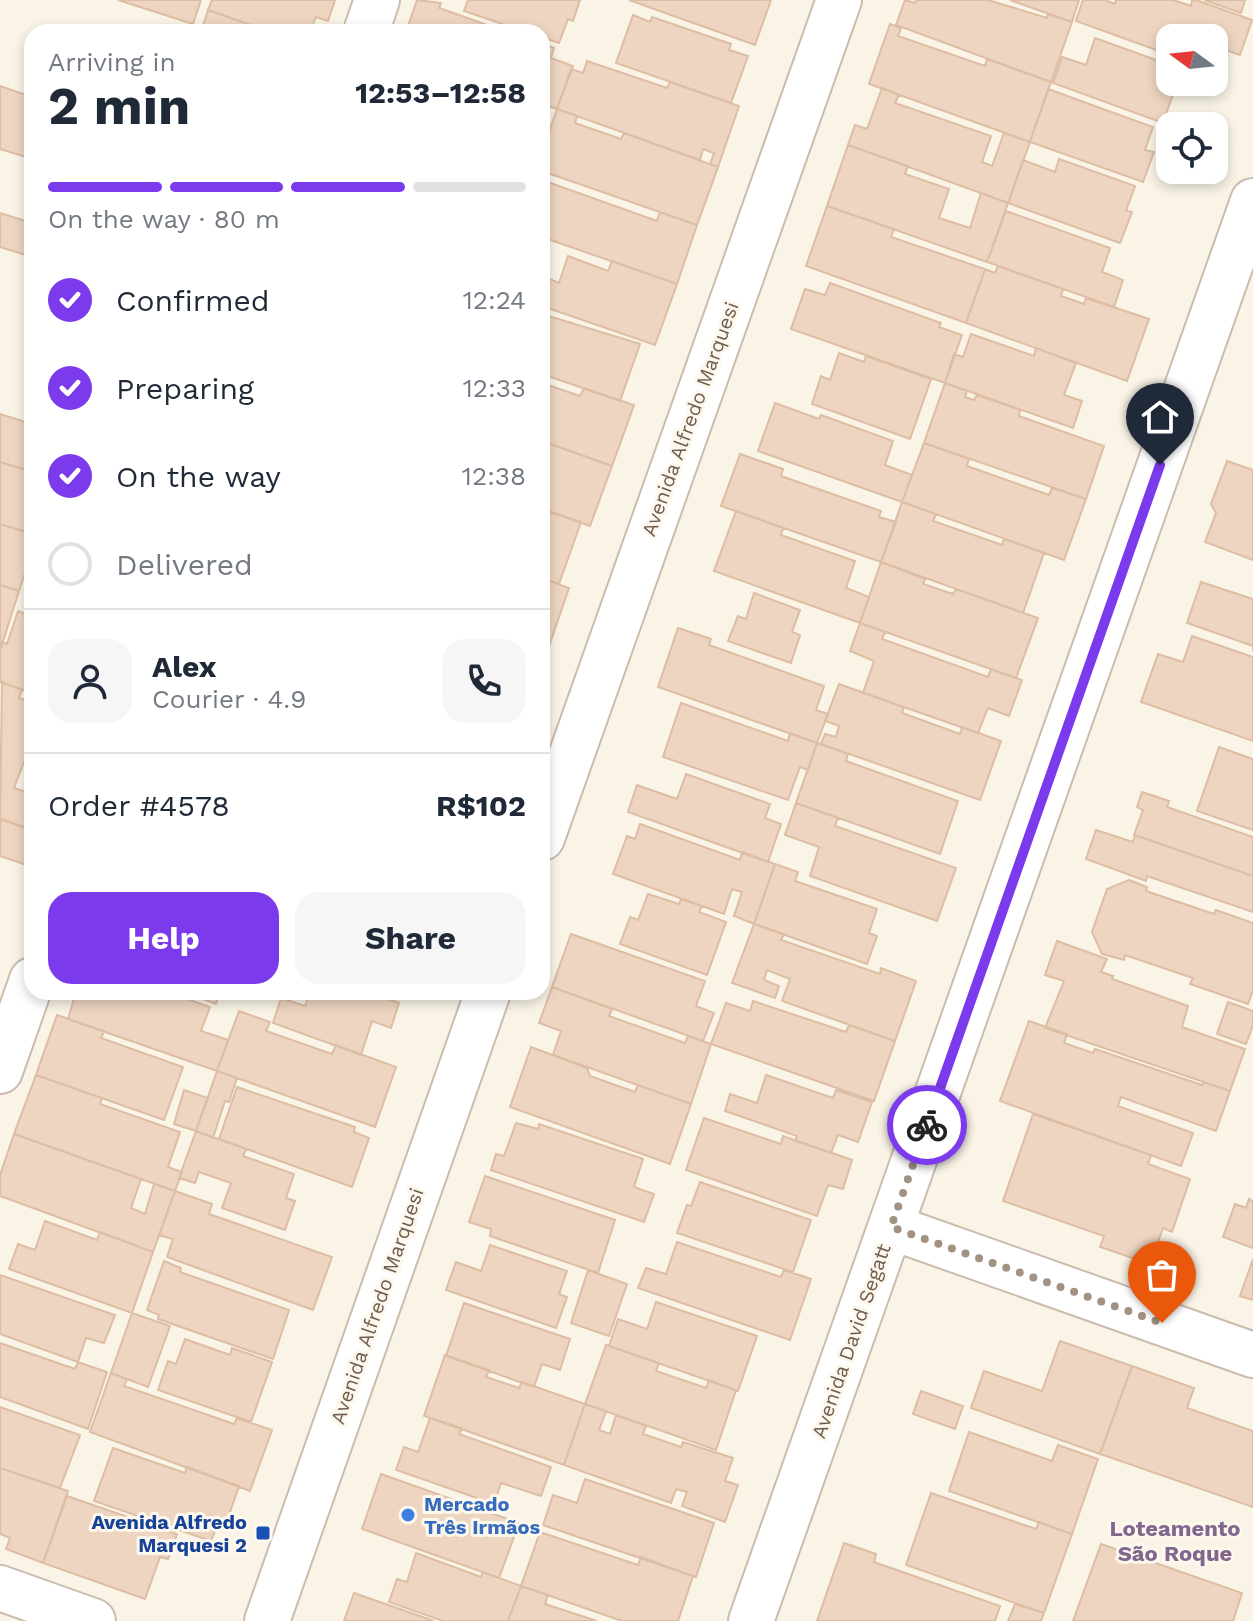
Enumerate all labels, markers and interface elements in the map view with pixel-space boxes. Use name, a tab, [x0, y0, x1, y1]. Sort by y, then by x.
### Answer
north arrow	[1156, 24, 1228, 96]
map controls	[1156, 24, 1228, 184]
text: Arriving in	[48, 47, 176, 77]
text: 12:53–12:58	[355, 75, 526, 110]
text: 2 min	[48, 76, 190, 137]
button: locate	[1156, 112, 1228, 184]
text: On the way · 80 m	[48, 204, 280, 234]
icon: check	[48, 278, 92, 322]
text: Confirmed	[116, 283, 270, 318]
text: 12:24	[463, 285, 526, 315]
street label: Avenida Alfredo Marquesi	[636, 298, 744, 540]
icon: check	[48, 366, 92, 410]
text: Preparing	[116, 371, 254, 406]
text: 12:33	[463, 373, 526, 403]
pin	[1126, 383, 1194, 465]
icon: home	[1138, 395, 1182, 439]
icon: check	[48, 454, 92, 498]
text: On the way	[116, 459, 281, 494]
text: 12:38	[462, 461, 526, 491]
text: Delivered	[116, 547, 253, 582]
button: person	[48, 639, 132, 723]
button: phone	[442, 639, 526, 723]
text: Alex	[152, 649, 216, 684]
text: Courier · 4.9	[152, 684, 306, 714]
text: Order #4578	[48, 788, 230, 823]
text: R$102	[436, 788, 526, 823]
button: Help	[48, 892, 279, 984]
button: Share	[295, 892, 526, 984]
courier	[887, 1085, 967, 1165]
icon: bike	[905, 1103, 949, 1147]
street label: Avenida Alfredo Marquesi	[325, 1185, 429, 1427]
street label: Avenida David Segatt	[806, 1240, 896, 1441]
pin	[1128, 1241, 1196, 1323]
icon: bag	[1140, 1253, 1184, 1297]
place label: Mercado Três Irmãos	[424, 1492, 540, 1539]
marker: Mercado Três Irmãos	[399, 1506, 417, 1524]
place label: Avenida Alfredo Marquesi 2	[91, 1510, 247, 1557]
district label: Loteamento São Roque	[1109, 1516, 1241, 1566]
marker: Avenida Alfredo Marquesi 2	[254, 1524, 272, 1542]

